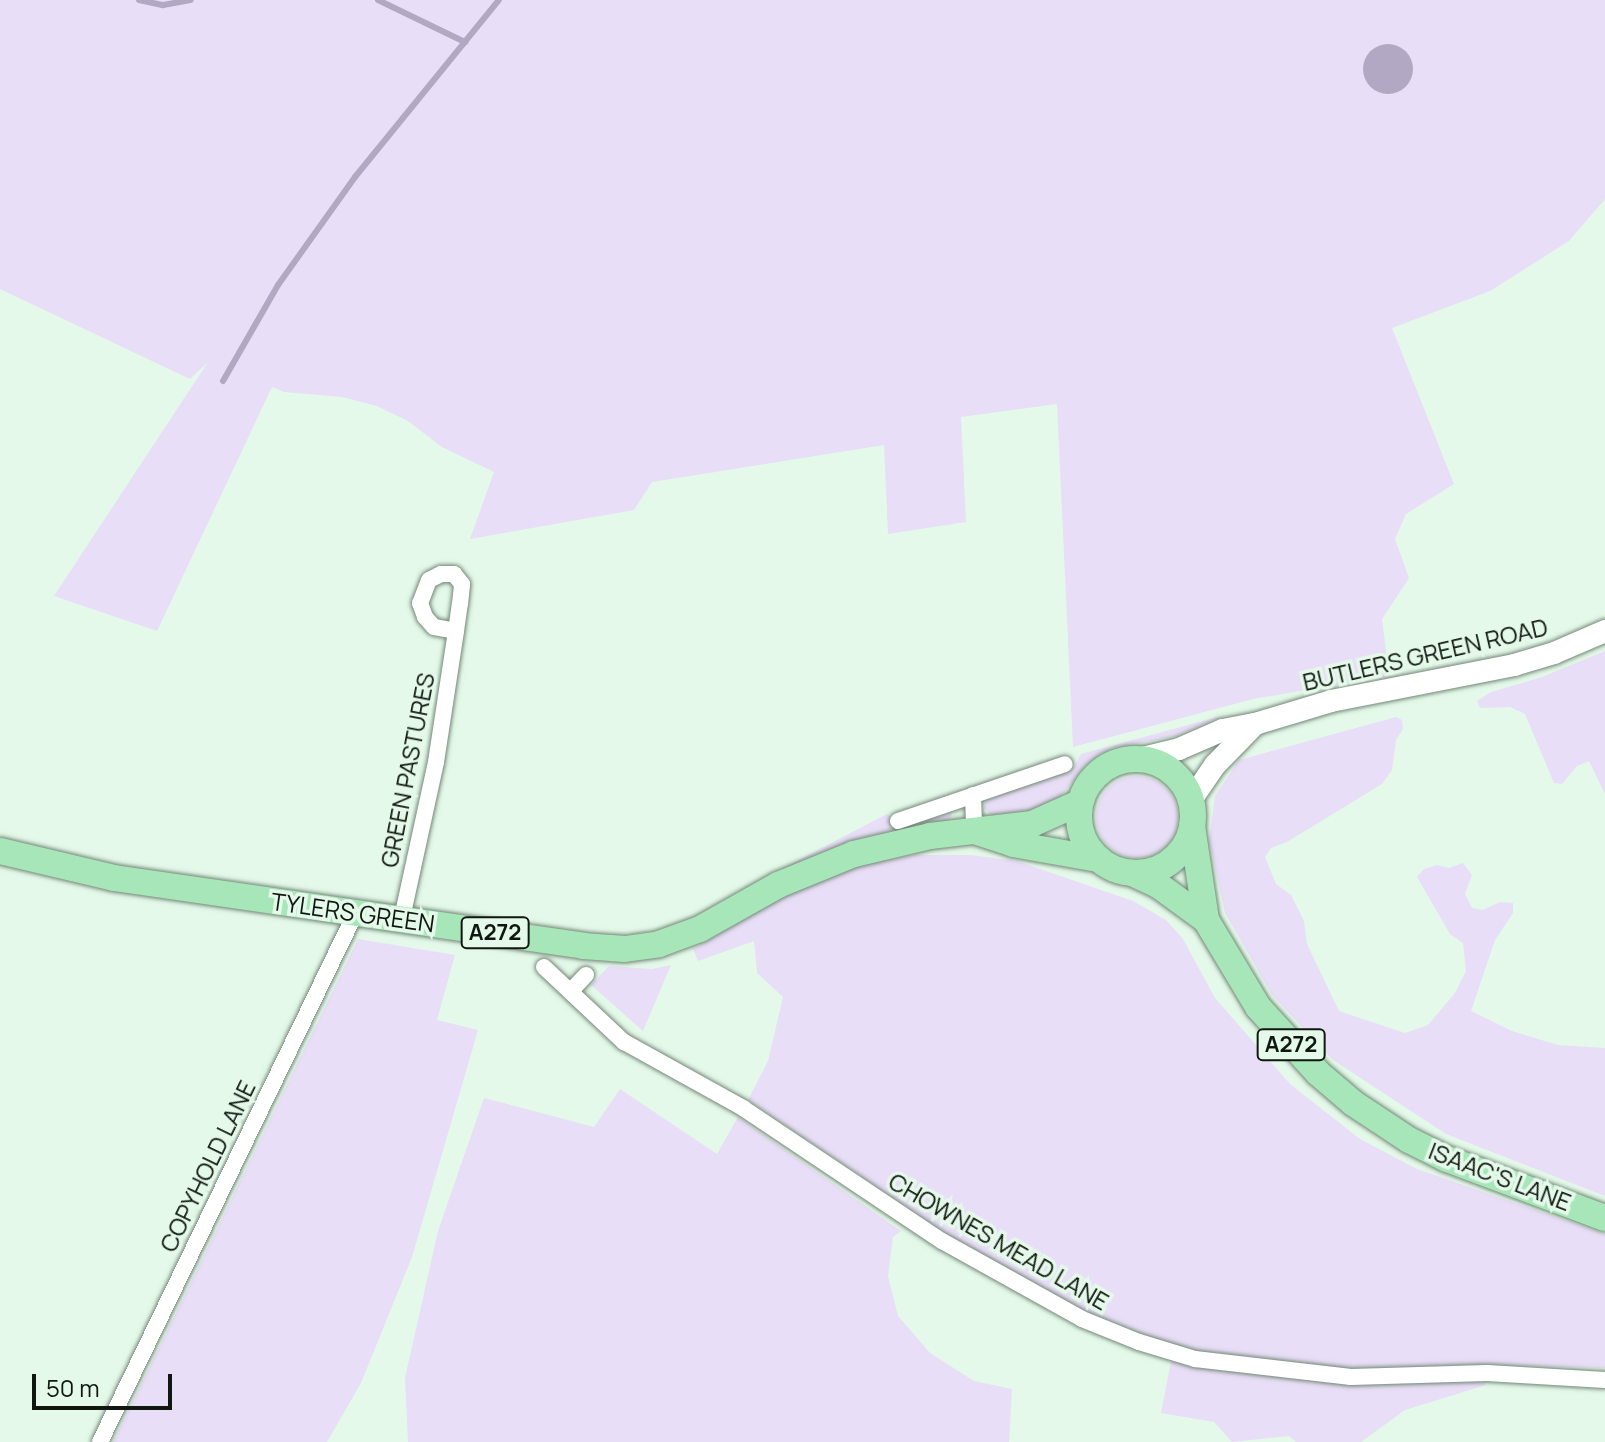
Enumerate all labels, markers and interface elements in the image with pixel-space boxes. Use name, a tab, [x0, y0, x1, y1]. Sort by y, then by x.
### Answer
street label: BUTLERS GREEN ROAD	[1300, 612, 1550, 696]
street label: GREEN PASTURES	[374, 670, 440, 870]
street label: TYLERS GREEN	[269, 886, 437, 938]
road number: A272	[459, 915, 531, 951]
road number: A272	[1255, 1027, 1327, 1063]
street label: COPYHOLD LANE	[153, 1076, 261, 1256]
street label: ISAAC'S LANE	[1425, 1136, 1575, 1216]
street label: CHOWNES MEAD LANE	[884, 1166, 1114, 1316]
scale bar	[36, 1358, 176, 1408]
text: 50 m	[46, 1371, 100, 1404]

